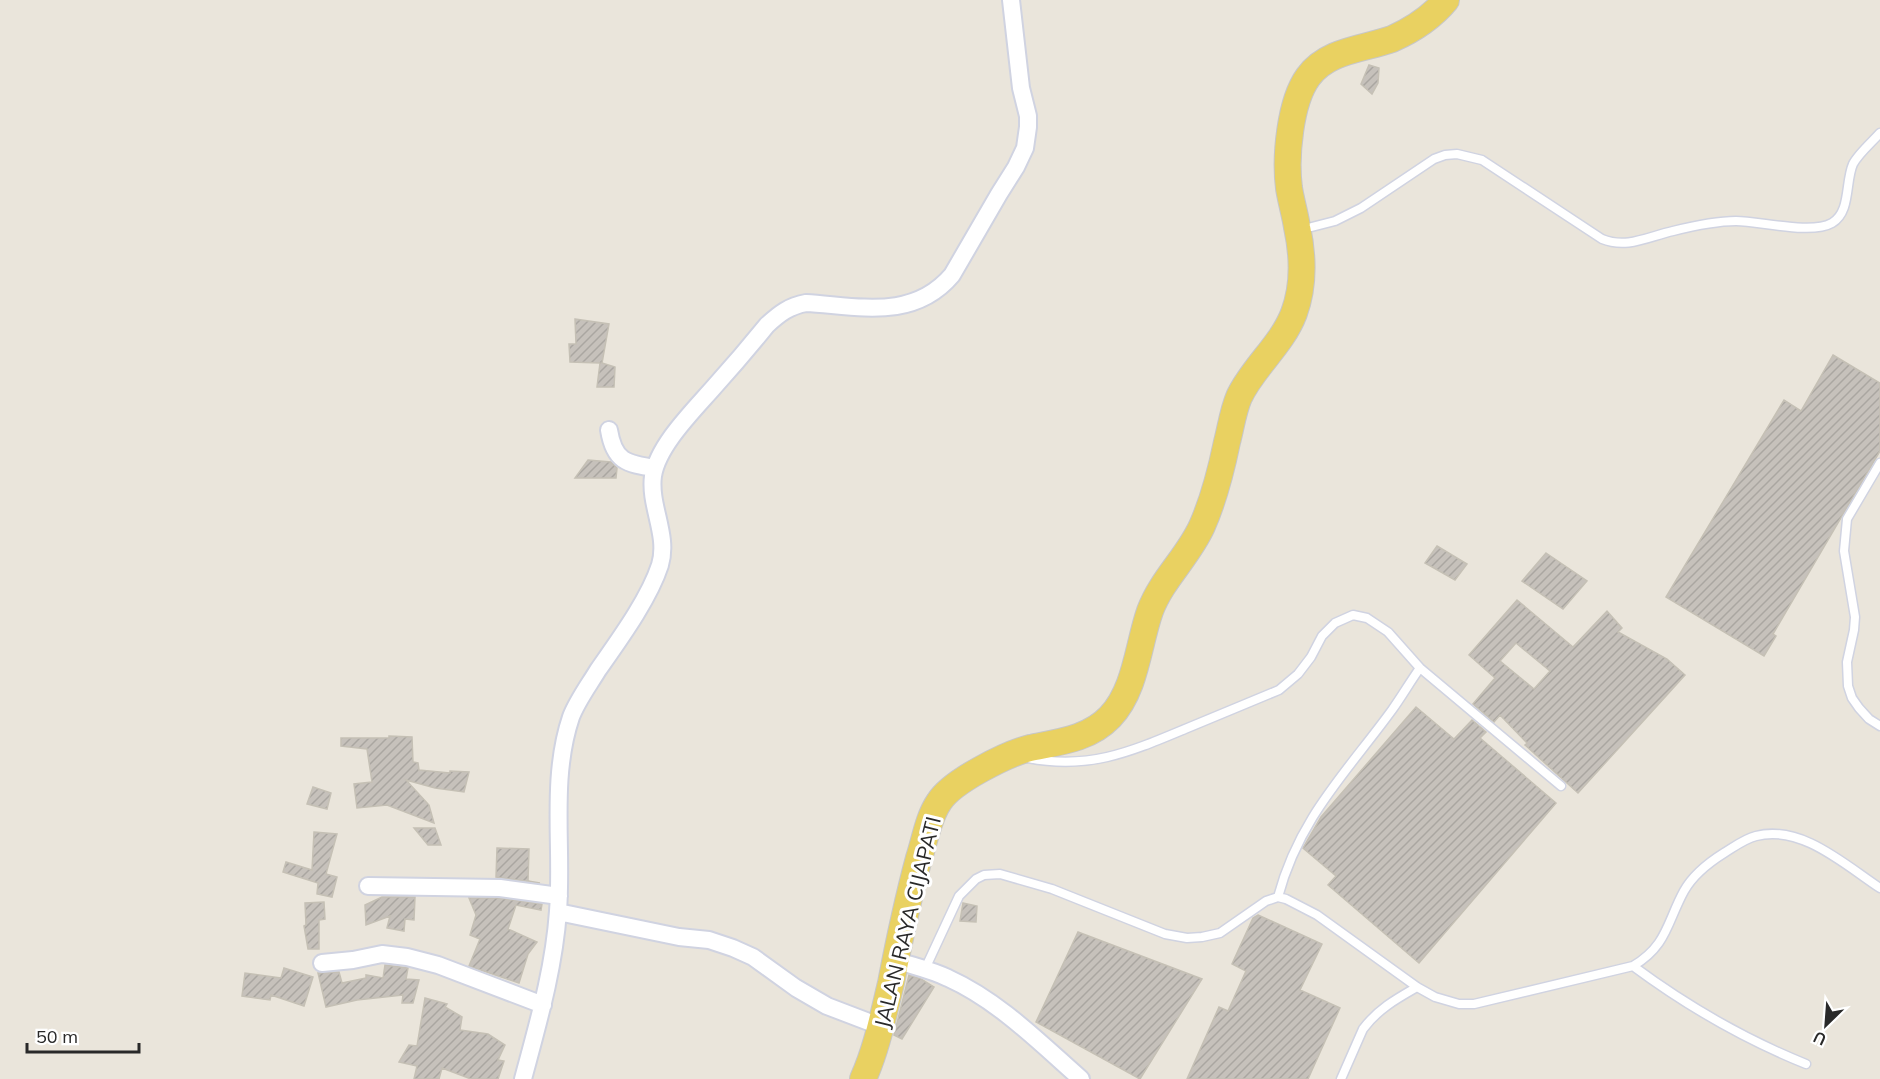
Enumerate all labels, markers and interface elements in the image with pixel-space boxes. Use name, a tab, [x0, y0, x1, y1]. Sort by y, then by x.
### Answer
street label: JALAN RAYA CIJAPATI	[868, 814, 946, 1030]
north arrow	[1796, 995, 1856, 1055]
scale bar	[27, 1016, 140, 1054]
text: 50 m	[36, 1025, 78, 1048]
text: U	[1810, 1027, 1829, 1050]

